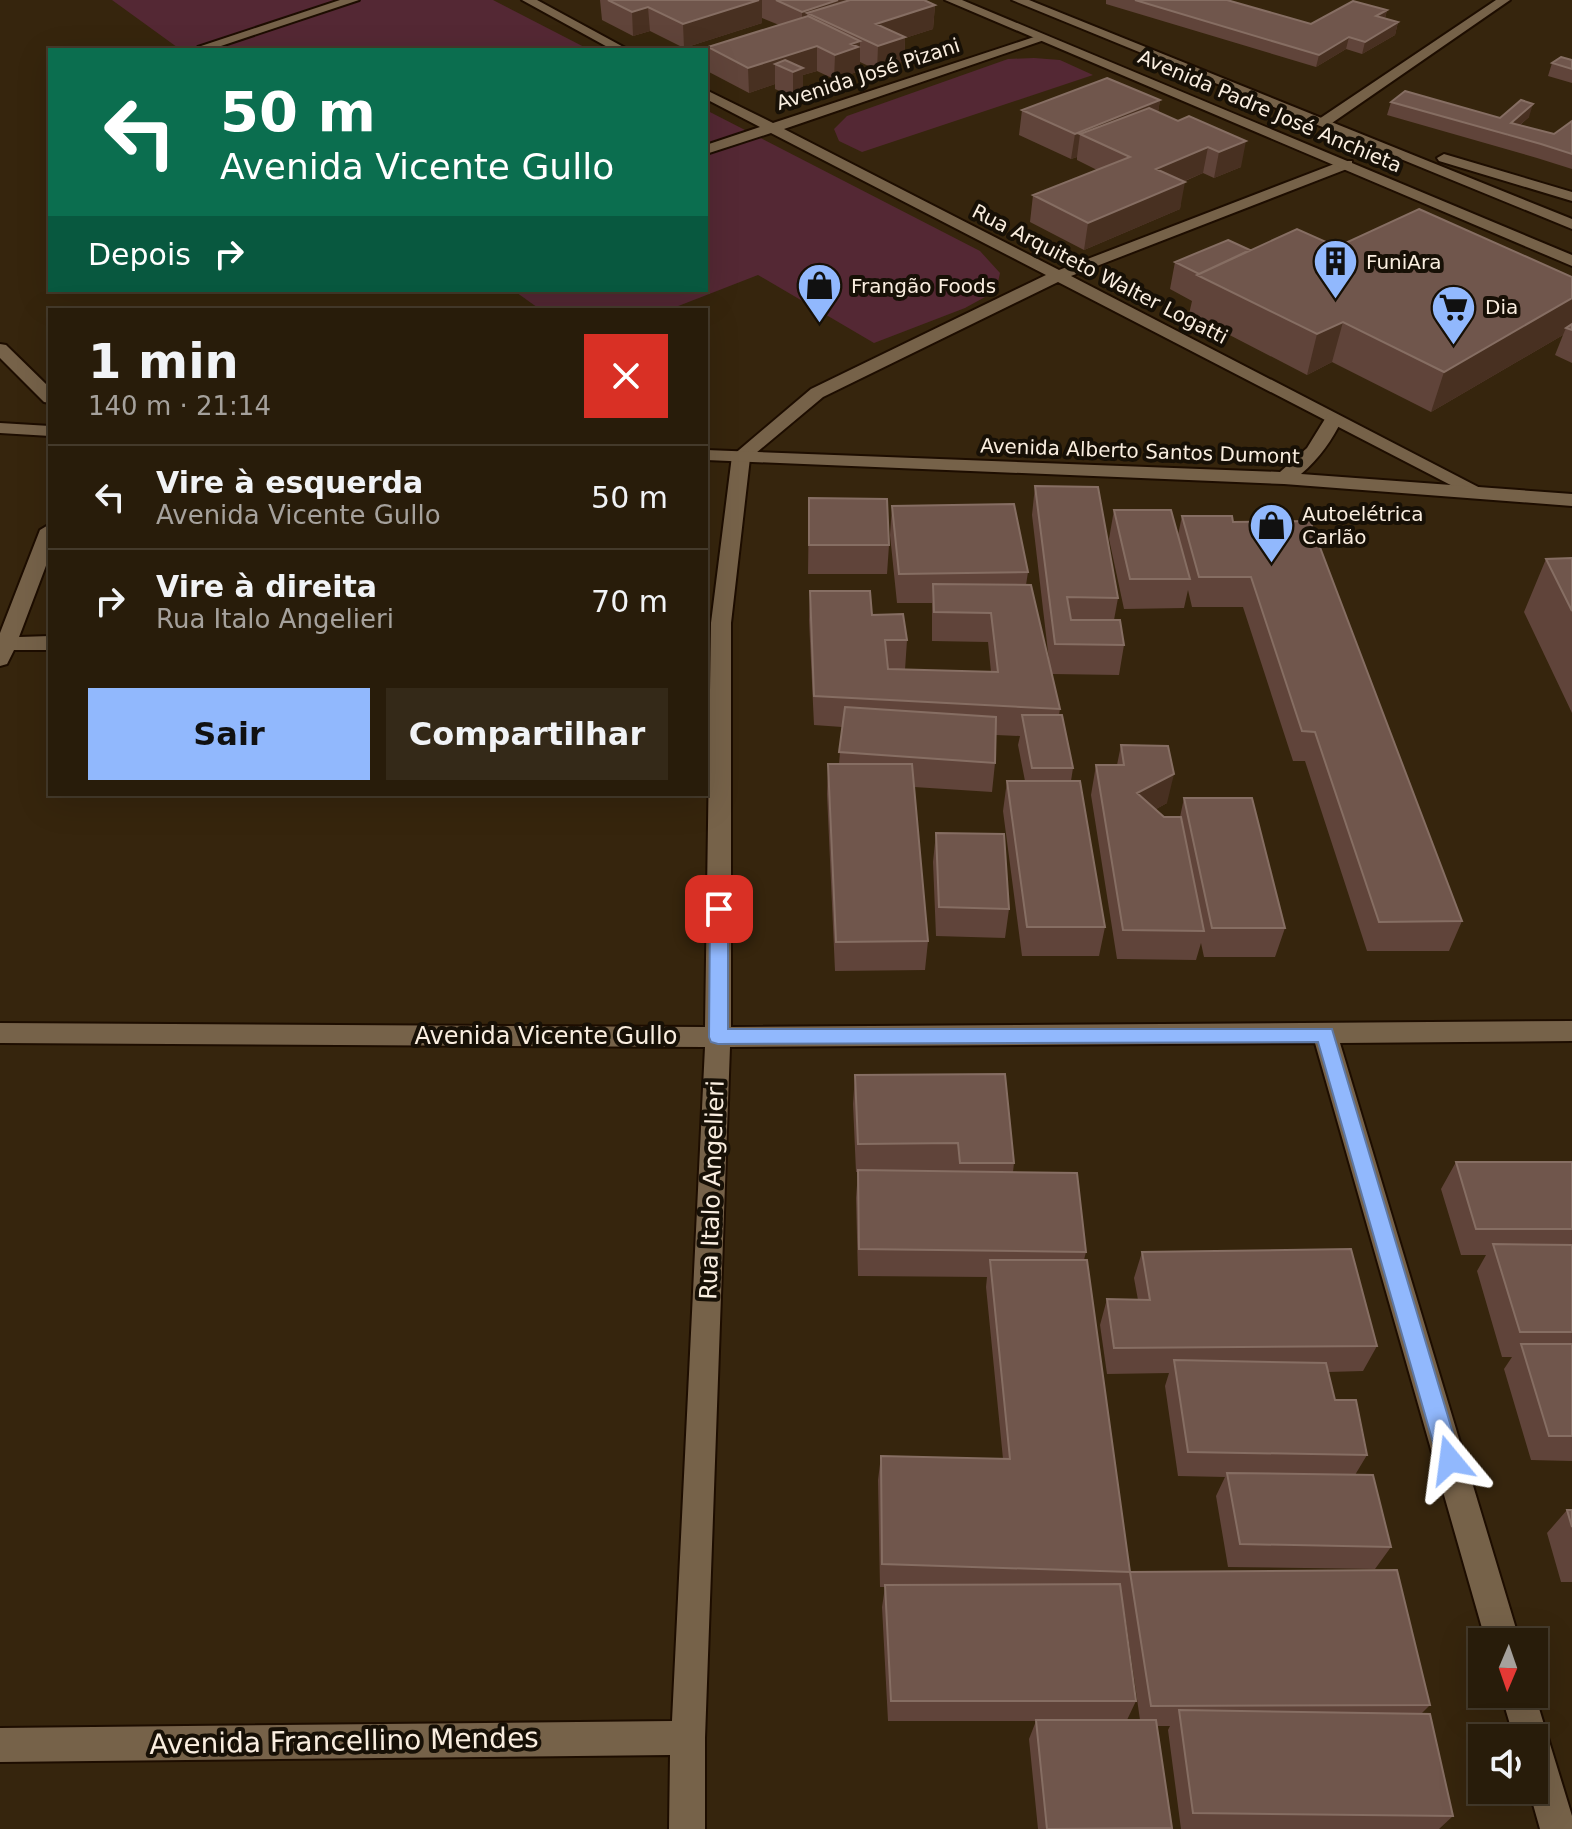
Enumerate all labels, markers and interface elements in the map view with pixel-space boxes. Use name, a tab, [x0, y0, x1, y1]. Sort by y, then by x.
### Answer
street label: Avenida José Pizani	[773, 33, 963, 115]
street label: Avenida Padre José Anchieta	[1135, 44, 1405, 178]
text: 50 m	[220, 79, 376, 144]
icon: left	[88, 80, 192, 184]
text: Avenida Vicente Gullo	[220, 146, 614, 187]
street label: Rua Arquiteto Walter Logatti	[968, 199, 1232, 349]
icon: right	[207, 232, 251, 276]
text: Depois	[88, 237, 191, 272]
building icon: FuniAra	[1311, 238, 1359, 301]
place label: FuniAra	[1366, 250, 1441, 274]
shop icon: Frangão Foods	[796, 262, 844, 325]
place label: Frangão Foods	[851, 274, 996, 298]
supermarket icon: Dia	[1430, 283, 1478, 346]
place label: Dia	[1485, 295, 1518, 319]
text: 1 min	[88, 333, 239, 389]
button: close	[584, 334, 668, 418]
text: 140 m · 21:14	[88, 391, 271, 421]
street label: Avenida Alberto Santos Dumont	[980, 433, 1300, 469]
text: Vire à esquerda	[156, 465, 423, 500]
icon: left	[88, 475, 132, 519]
text: 50 m	[591, 480, 668, 515]
text: Avenida Vicente Gullo	[156, 500, 441, 530]
shop icon: Autoelétrica Carlão	[1247, 502, 1295, 565]
place label: Autoelétrica Carlão	[1302, 502, 1423, 549]
text: Vire à direita	[156, 569, 377, 604]
icon: right	[88, 579, 132, 623]
text: 70 m	[591, 584, 668, 619]
text: Rua Italo Angelieri	[156, 604, 394, 634]
button: Sair	[88, 688, 370, 780]
button: Compartilhar	[386, 688, 668, 780]
pin	[685, 875, 753, 943]
icon: arrive	[697, 887, 741, 931]
street label: Avenida Vicente Gullo	[415, 1022, 677, 1050]
street label: Rua Italo Angelieri	[694, 1080, 730, 1300]
position arrow	[1408, 1418, 1492, 1502]
north arrow	[1468, 1628, 1548, 1708]
map controls	[1468, 1628, 1548, 1804]
street label: Avenida Francellino Mendes	[149, 1721, 539, 1761]
button: sound	[1468, 1724, 1548, 1804]

